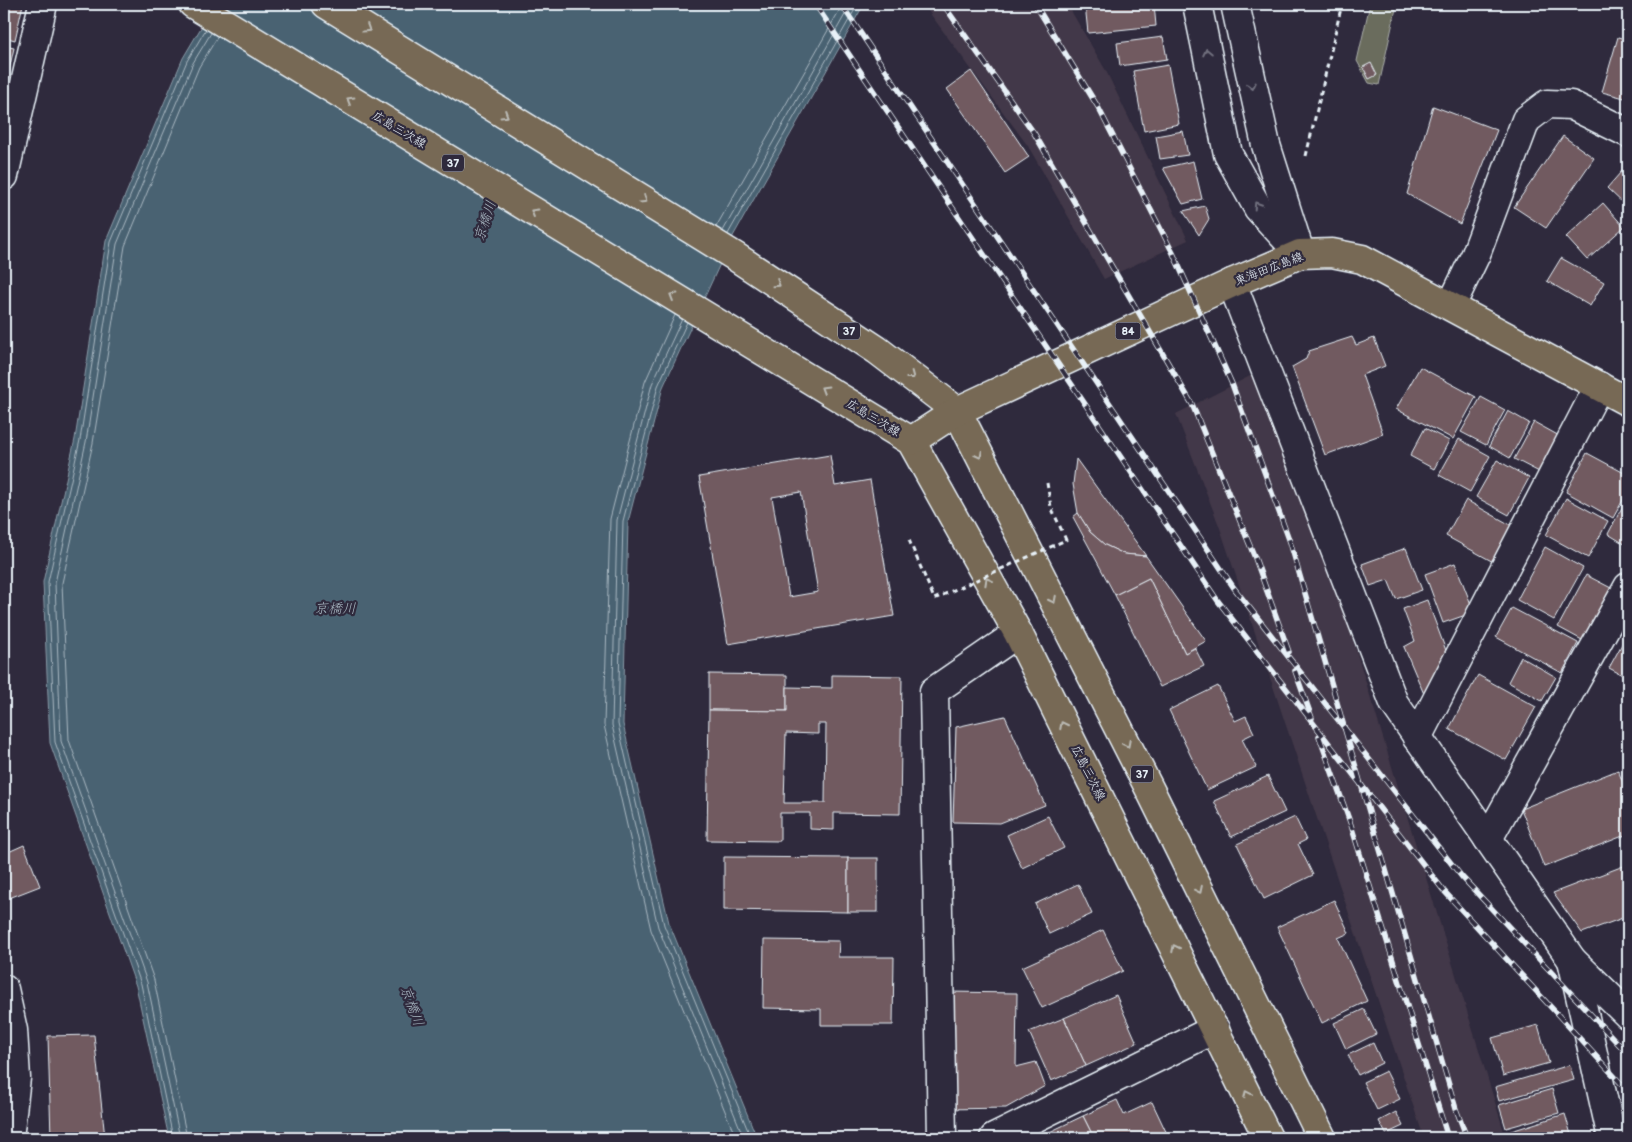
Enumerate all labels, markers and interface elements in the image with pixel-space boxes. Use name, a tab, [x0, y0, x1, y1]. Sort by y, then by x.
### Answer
one-way arrow	[362, 23, 371, 33]
one-way arrow	[1202, 47, 1213, 56]
one-way arrow	[1246, 81, 1257, 90]
one-way arrow	[347, 96, 356, 106]
street label: 広島三次線	[369, 108, 429, 152]
one-way arrow	[500, 108, 509, 118]
road number: 37	[442, 154, 464, 172]
one-way arrow	[638, 194, 647, 203]
water label: 京橋川	[470, 198, 500, 244]
one-way arrow	[1254, 201, 1263, 210]
one-way arrow	[530, 208, 539, 218]
street label: 東海田広島線	[1233, 249, 1305, 289]
one-way arrow	[771, 278, 780, 287]
one-way arrow	[669, 293, 678, 303]
road number: 37	[838, 322, 860, 340]
road number: 84	[1116, 322, 1140, 340]
one-way arrow	[905, 370, 914, 378]
one-way arrow	[821, 385, 830, 395]
street label: 広島三次線	[843, 396, 903, 440]
one-way arrow	[973, 450, 983, 459]
one-way arrow	[985, 577, 995, 586]
one-way arrow	[1047, 594, 1057, 603]
water label: 京橋川	[314, 600, 356, 617]
one-way arrow	[1059, 721, 1070, 730]
one-way arrow	[1121, 739, 1131, 748]
street label: 広島三次線	[1068, 743, 1108, 803]
road number: 37	[1131, 766, 1153, 782]
one-way arrow	[1193, 885, 1203, 894]
one-way arrow	[1171, 945, 1181, 954]
water label: 京橋川	[397, 983, 427, 1029]
one-way arrow	[1242, 1090, 1253, 1099]

